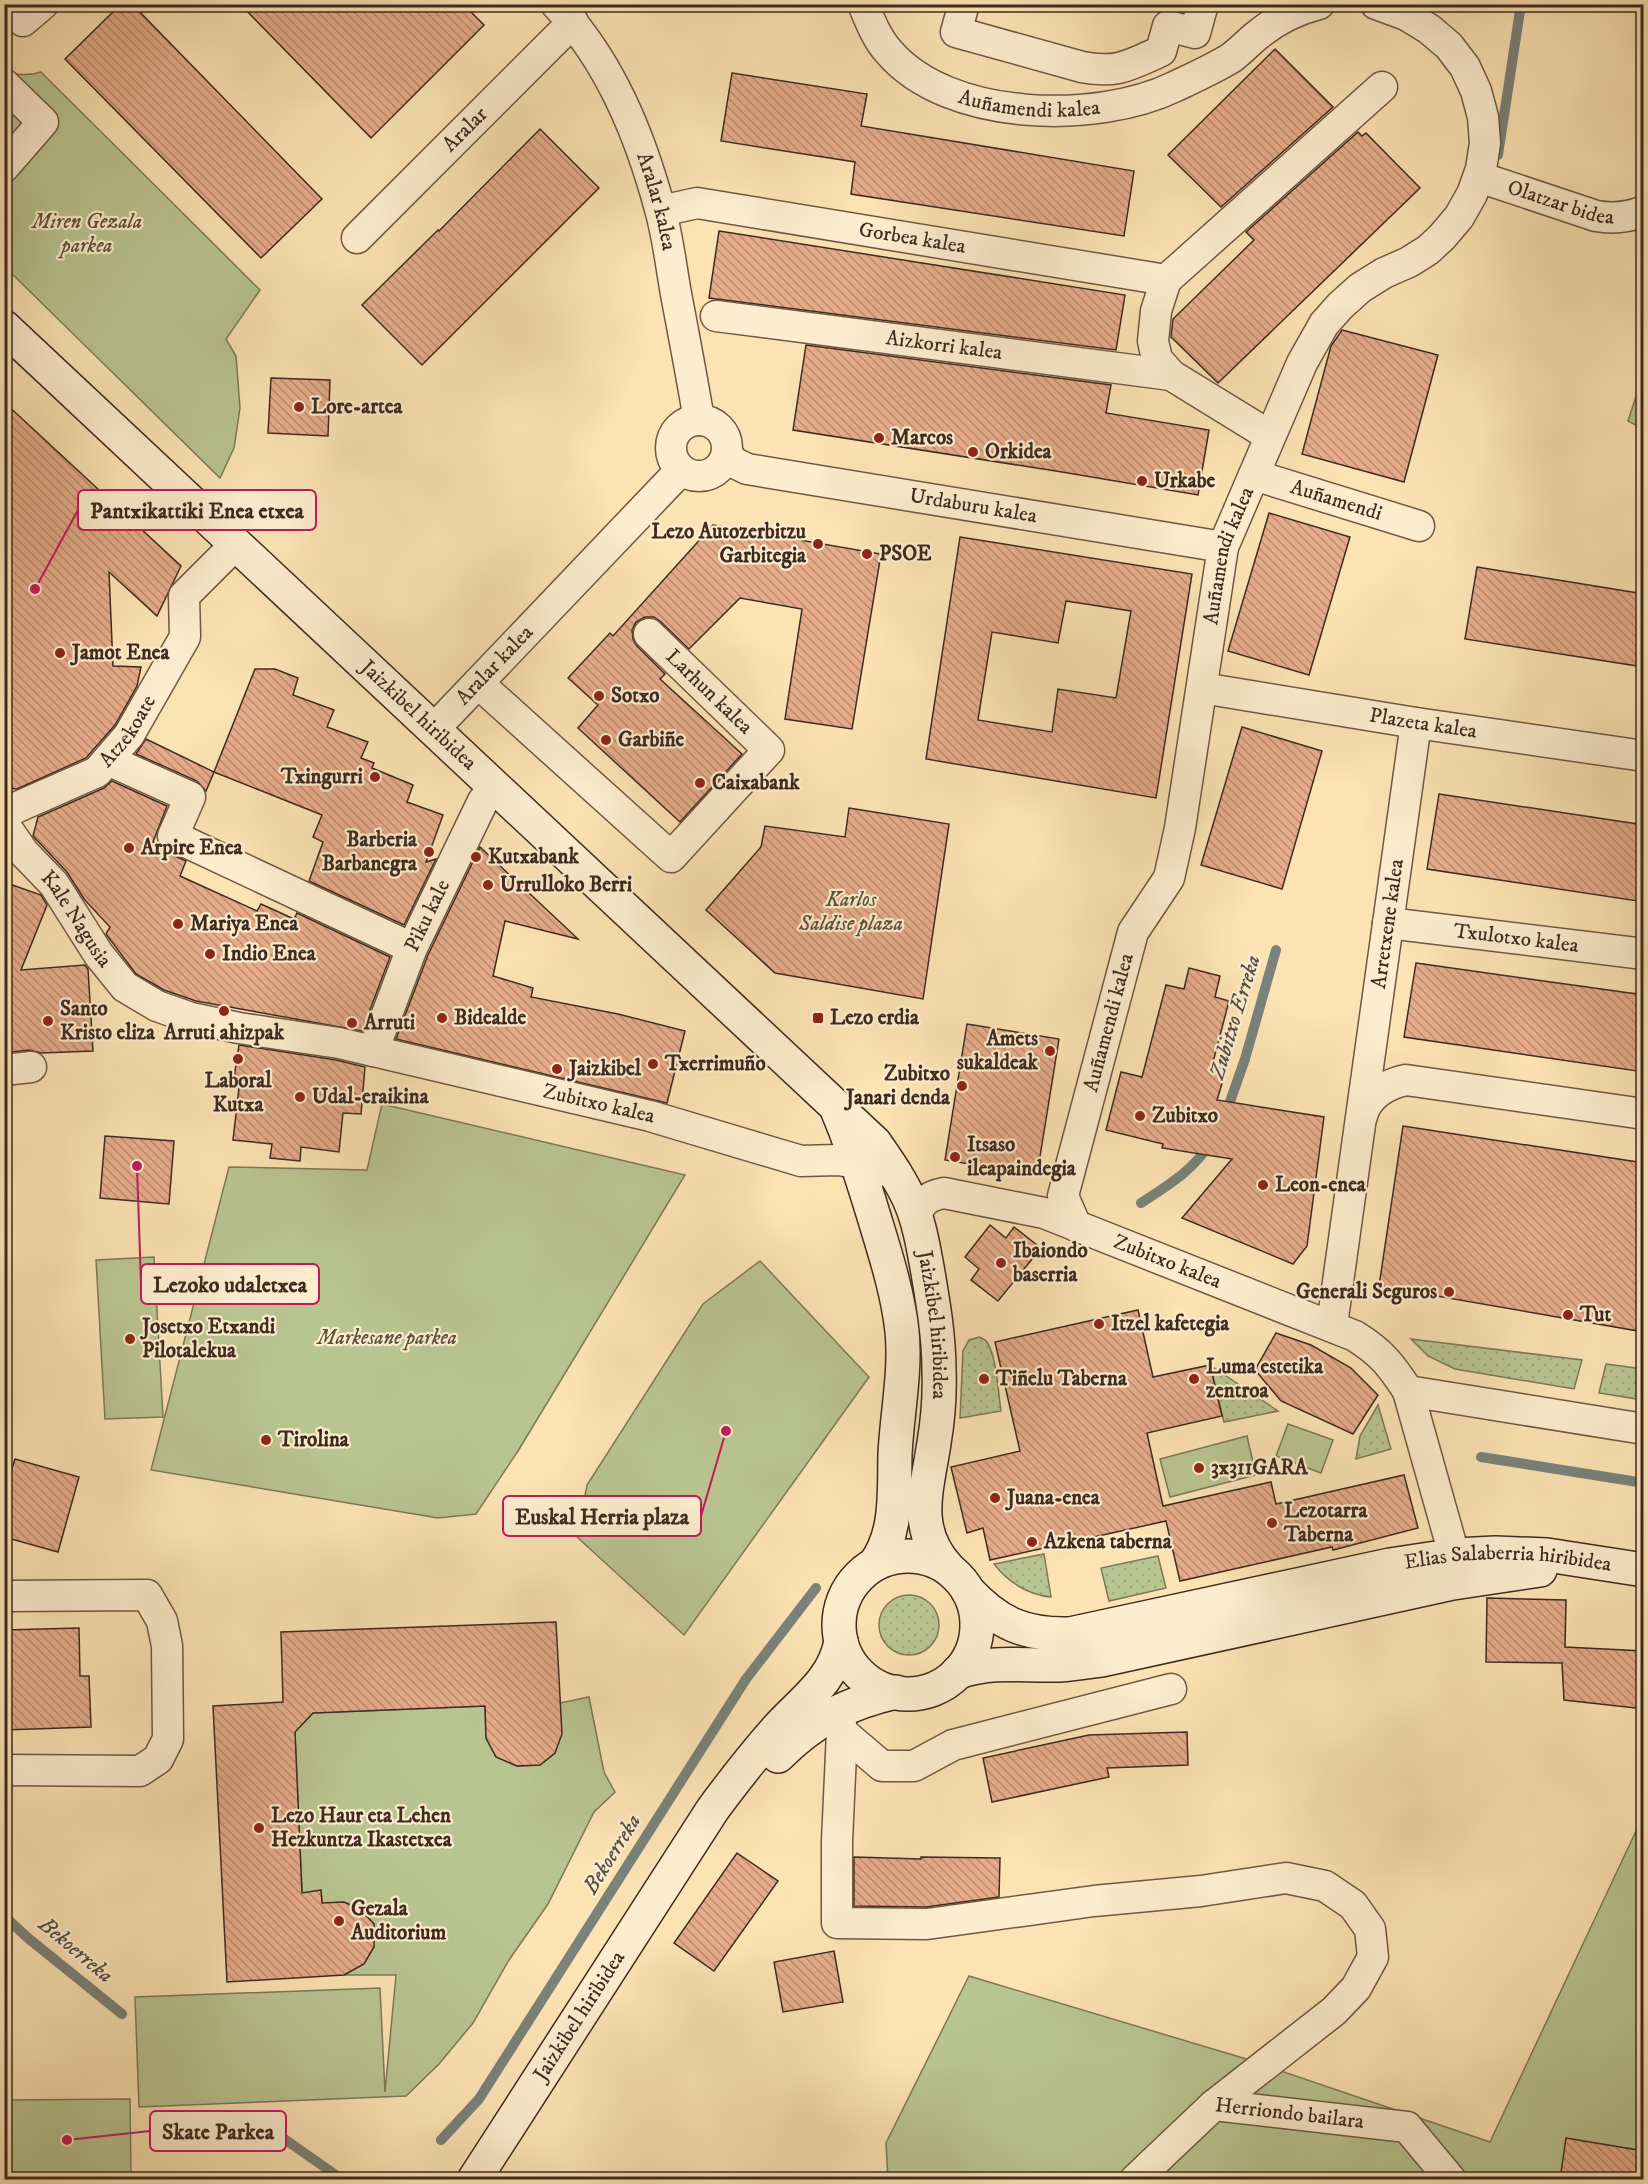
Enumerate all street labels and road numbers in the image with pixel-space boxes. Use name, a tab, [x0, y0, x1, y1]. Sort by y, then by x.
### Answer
street label: Auñamendi kalea	[955, 84, 1102, 124]
street label: Aralar	[437, 102, 493, 158]
street label: Aralar kalea	[630, 149, 682, 253]
street label: Olatzar bidea	[1504, 174, 1614, 231]
street label: Gorbea kalea	[857, 217, 968, 260]
street label: Aizkorri kalea	[884, 325, 1004, 366]
street label: Auñamendi	[1287, 474, 1385, 527]
street label: Urdaburu kalea	[908, 483, 1039, 529]
street label: Auñamendi kalea	[1198, 483, 1260, 626]
street label: Aralar kalea	[450, 620, 539, 711]
street label: Larhun kalea	[660, 644, 758, 740]
street label: Jaizkibel hiribidea	[354, 653, 482, 776]
street label: Atzekoate	[94, 690, 162, 773]
street label: Plazeta kalea	[1367, 703, 1479, 745]
street label: Arretxene kalea	[1366, 857, 1410, 990]
street label: Kale Nagusia	[35, 865, 117, 973]
street label: Piku kale	[399, 875, 456, 956]
street label: Txulotxo kalea	[1452, 918, 1580, 959]
street label: Auñamendi kalea	[1078, 950, 1140, 1095]
street label: Zubitxo kalea	[541, 1078, 657, 1130]
street label: Zubitxo kalea	[1110, 1229, 1225, 1295]
street label: Jaizkibel hiribidea	[911, 1246, 952, 1400]
street label: Elias Salaberria hiribidea	[1402, 1540, 1613, 1578]
street label: Jaizkibel hiribidea	[527, 1946, 631, 2088]
street label: Herriondo bailara	[1214, 2092, 1365, 2135]

